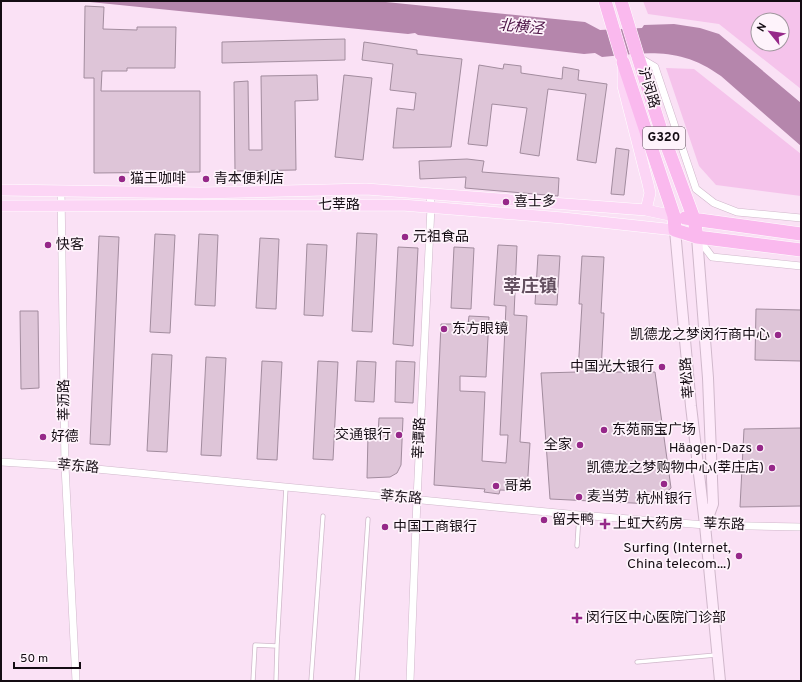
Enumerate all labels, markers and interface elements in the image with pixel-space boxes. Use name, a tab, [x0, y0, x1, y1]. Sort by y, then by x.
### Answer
north arrow	[750, 12, 790, 52]
water label: 北横泾	[498, 17, 546, 40]
text: N	[754, 21, 770, 34]
street label: 沪闵路	[634, 65, 662, 111]
road number: G320	[643, 127, 685, 149]
place label: 猫王咖啡	[130, 171, 186, 188]
place label: 青本便利店	[214, 171, 284, 188]
marker: 猫王咖啡	[117, 174, 127, 184]
marker: 青本便利店	[201, 174, 211, 184]
place label: 喜士多	[514, 194, 556, 211]
street label: 七莘路	[318, 197, 360, 214]
marker: 喜士多	[501, 197, 511, 207]
place label: 元祖食品	[413, 229, 469, 246]
marker: 元祖食品	[400, 232, 410, 242]
place label: 快客	[56, 236, 84, 254]
marker: 快客	[43, 240, 53, 250]
district label: 莘庄镇	[503, 276, 557, 299]
place label: 东方眼镜	[452, 321, 508, 338]
marker: 东方眼镜	[439, 324, 449, 334]
place label: 凯德龙之梦闵行商中心	[630, 326, 770, 344]
marker: 凯德龙之梦闵行商中心	[773, 330, 783, 340]
street label: 莘松路	[678, 356, 698, 400]
place label: 中国光大银行	[570, 359, 654, 376]
marker: 中国光大银行	[657, 362, 667, 372]
street label: 莘沥路	[56, 379, 74, 421]
street label: 莘谭路	[410, 417, 430, 459]
place label: 东苑丽宝广场	[612, 422, 696, 439]
marker: 东苑丽宝广场	[599, 425, 609, 435]
place label: 交通银行	[335, 426, 391, 444]
place label: 好德	[51, 428, 79, 446]
marker: 交通银行	[394, 430, 404, 440]
marker: 好德	[38, 432, 48, 442]
place label: 全家	[544, 436, 572, 454]
marker: 全家	[575, 440, 585, 450]
place label: Häagen-Dazs	[669, 440, 752, 457]
marker: Häagen-Dazs	[755, 443, 765, 453]
street label: 莘东路	[56, 457, 100, 477]
place label: 凯德龙之梦购物中心(莘庄店)	[586, 459, 764, 477]
marker: 凯德龙之梦购物中心(莘庄店)	[767, 463, 777, 473]
place label: 哥弟	[504, 478, 532, 495]
marker: 杭州银行	[659, 479, 669, 489]
marker: 哥弟	[491, 481, 501, 491]
street label: 莘东路	[379, 488, 423, 508]
place label: 麦当劳	[587, 489, 629, 506]
place label: 杭州银行	[636, 490, 692, 508]
marker: 麦当劳	[574, 492, 584, 502]
place label: 留夫鸭	[552, 512, 594, 529]
marker: 留夫鸭	[539, 515, 549, 525]
place label: 上虹大药房	[613, 516, 683, 533]
street label: 莘东路	[703, 516, 745, 534]
place label: 中国工商银行	[393, 519, 477, 536]
marker: 上虹大药房	[600, 519, 610, 529]
marker: 中国工商银行	[380, 522, 390, 532]
place label: Surfing (Internet, China telecom...)	[623, 540, 731, 573]
marker: Surfing (Internet, China telecom...)	[734, 551, 744, 561]
place label: 闵行区中心医院门诊部	[586, 610, 726, 627]
marker: 闵行区中心医院门诊部	[571, 612, 583, 624]
scale bar	[14, 644, 80, 670]
text: 50 m	[20, 651, 48, 667]

